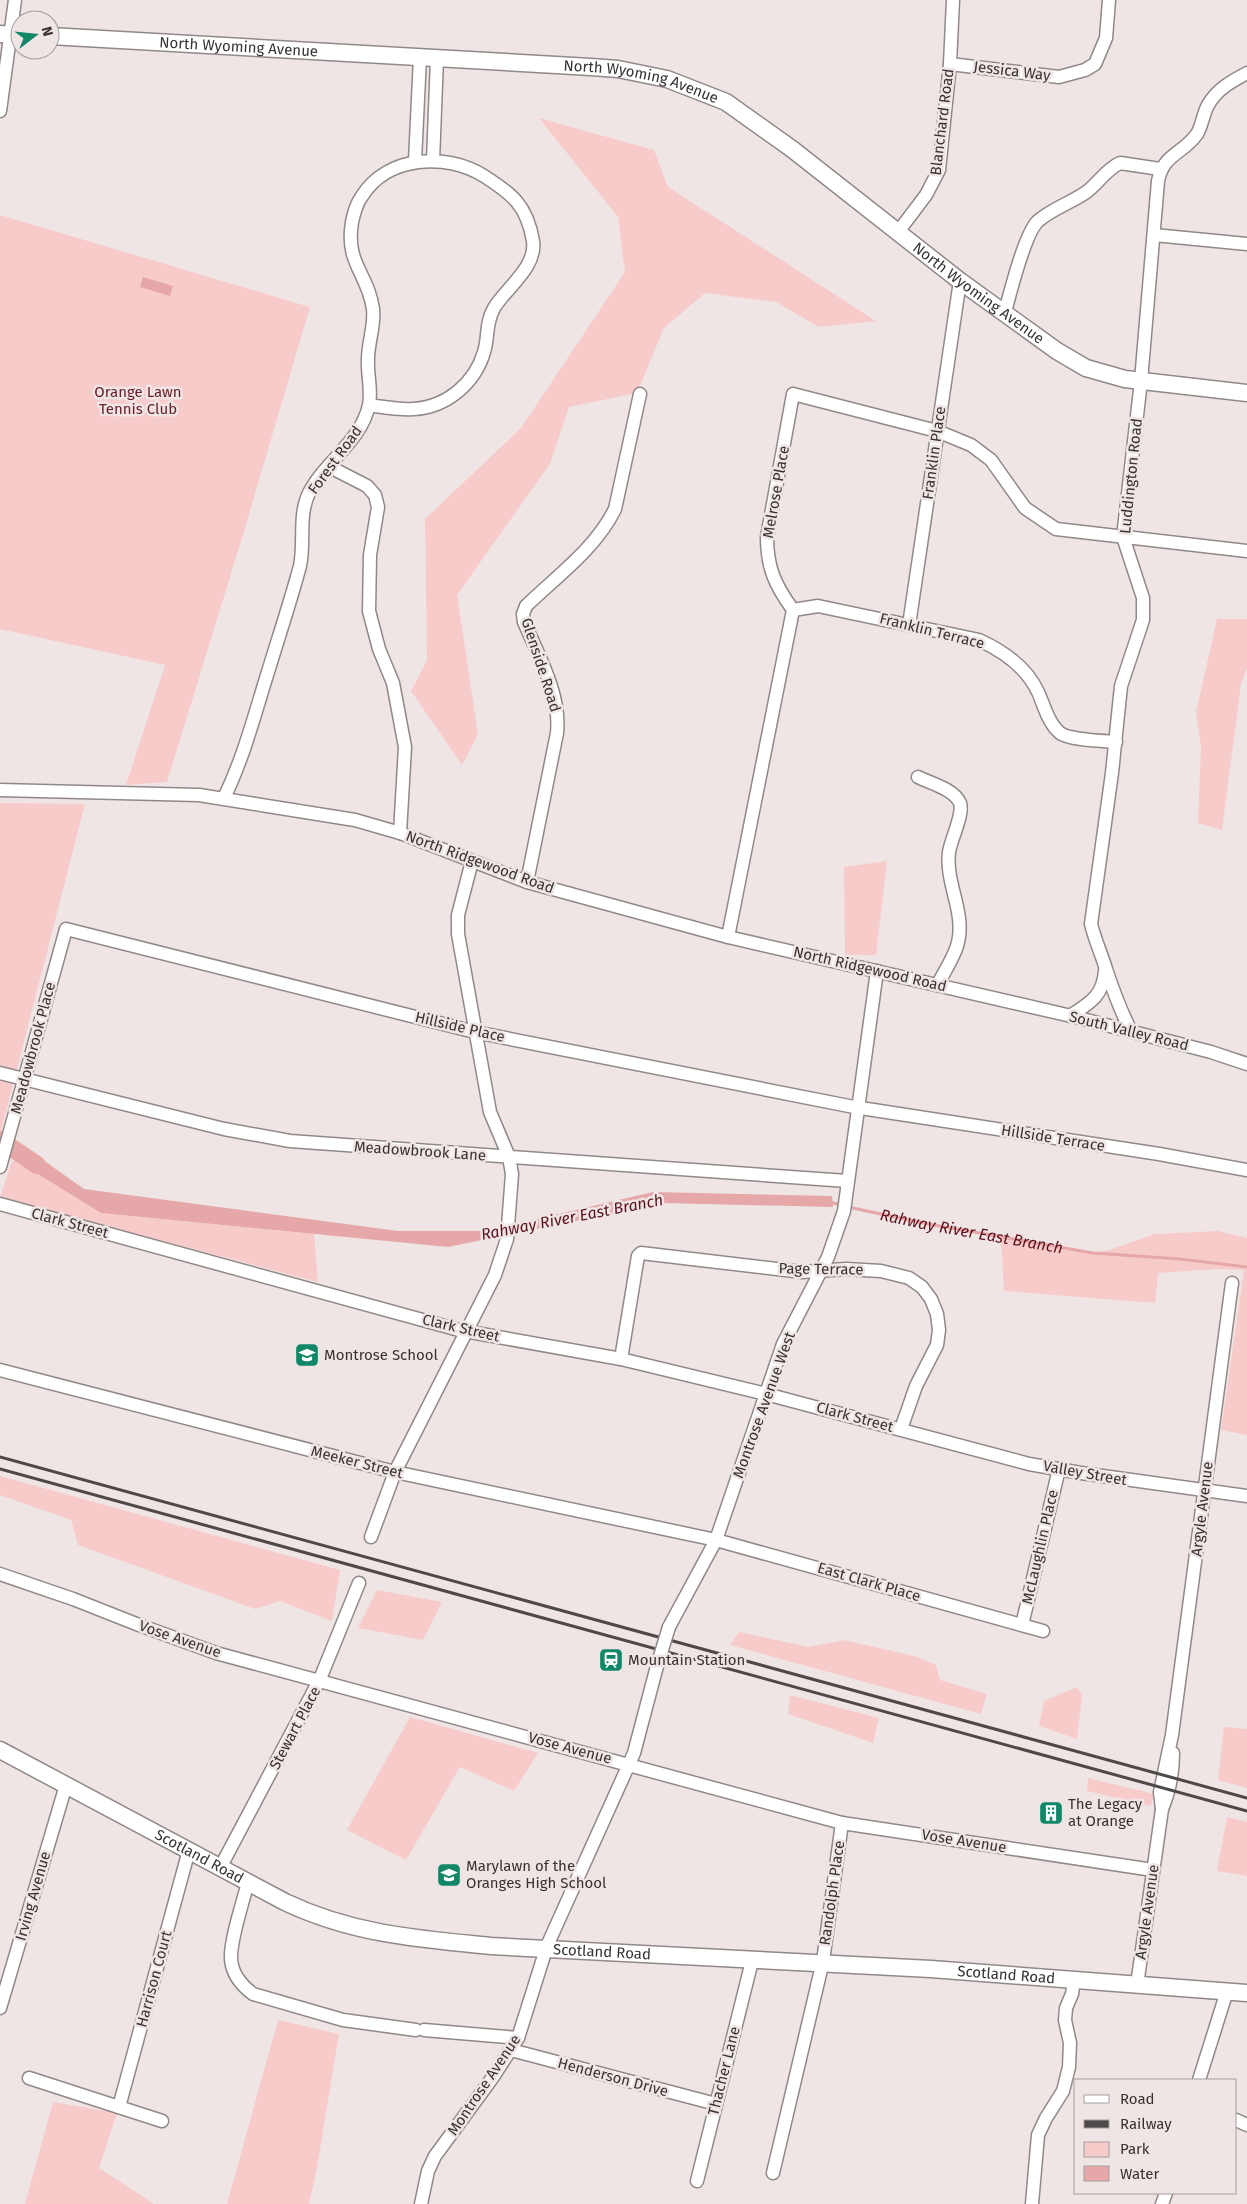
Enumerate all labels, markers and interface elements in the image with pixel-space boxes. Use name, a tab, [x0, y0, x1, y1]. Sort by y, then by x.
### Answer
north arrow	[10, 10, 60, 60]
text: N	[38, 25, 56, 38]
street label: North Wyoming Avenue	[159, 33, 319, 60]
street label: North Wyoming Avenue	[563, 56, 721, 107]
street label: Jessica Way	[973, 57, 1052, 85]
street label: Blanchard Road	[927, 68, 957, 176]
street label: North Wyoming Avenue	[909, 238, 1048, 348]
park label: Orange Lawn Tennis Club	[94, 383, 182, 418]
street label: Franklin Place	[919, 405, 949, 501]
street label: Luddington Road	[1116, 417, 1146, 535]
street label: Forest Road	[304, 422, 366, 498]
street label: Melrose Place	[759, 444, 793, 540]
street label: Franklin Terrace	[878, 609, 986, 653]
street label: Glenside Road	[517, 616, 565, 714]
street label: North Ridgewood Road	[403, 827, 557, 897]
street label: North Ridgewood Road	[792, 943, 948, 995]
street label: Meadowbrook Place	[7, 980, 59, 1116]
street label: South Valley Road	[1067, 1007, 1191, 1055]
street label: Hillside Place	[413, 1008, 507, 1046]
street label: Hillside Terrace	[1000, 1121, 1106, 1155]
street label: Meadowbrook Lane	[353, 1137, 487, 1165]
water label: Rahway River East Branch	[479, 1190, 665, 1244]
street label: Clark Street	[30, 1204, 111, 1242]
water label: Rahway River East Branch	[879, 1205, 1065, 1257]
street label: Page Terrace	[778, 1259, 864, 1279]
street label: Clark Street	[421, 1310, 502, 1346]
street label: Montrose Avenue West	[729, 1329, 799, 1481]
school or university icon: Montrose School	[294, 1342, 320, 1368]
place label: Montrose School	[324, 1346, 439, 1364]
street label: Clark Street	[815, 1398, 896, 1436]
street label: Meeker Street	[309, 1442, 405, 1482]
street label: Valley Street	[1042, 1457, 1129, 1489]
street label: Argyle Avenue	[1187, 1460, 1217, 1558]
street label: McLaughlin Place	[1018, 1488, 1062, 1606]
street label: East Clark Place	[815, 1559, 923, 1605]
street label: Vose Avenue	[137, 1617, 223, 1661]
station icon: Mountain Station	[598, 1647, 624, 1673]
place label: Mountain Station	[628, 1651, 745, 1669]
street label: Stewart Place	[266, 1683, 324, 1773]
street label: Vose Avenue	[526, 1728, 614, 1768]
place label: The Legacy at Orange	[1068, 1795, 1143, 1830]
building icon: The Legacy at Orange	[1038, 1800, 1064, 1826]
street label: Scotland Road	[152, 1825, 247, 1887]
street label: Vose Avenue	[920, 1825, 1008, 1857]
street label: Randolph Place	[816, 1839, 848, 1947]
street label: Irving Avenue	[12, 1849, 54, 1943]
place label: Marylawn of the Oranges High School	[466, 1857, 607, 1892]
school or university icon: Marylawn of the Oranges High School	[436, 1862, 462, 1888]
street label: Argyle Avenue	[1131, 1863, 1163, 1961]
street label: Harrison Court	[132, 1928, 176, 2029]
street label: Scotland Road	[553, 1940, 651, 1963]
street label: Scotland Road	[957, 1962, 1056, 1987]
street label: Thacher Lane	[704, 2025, 744, 2117]
street label: Montrose Avenue	[444, 2031, 524, 2139]
street label: Henderson Drive	[556, 2054, 670, 2100]
legend	[1074, 2079, 1237, 2194]
text: Road	[1120, 2090, 1155, 2108]
text: Railway	[1120, 2115, 1172, 2133]
text: Park	[1120, 2140, 1150, 2158]
text: Water	[1120, 2165, 1159, 2183]

